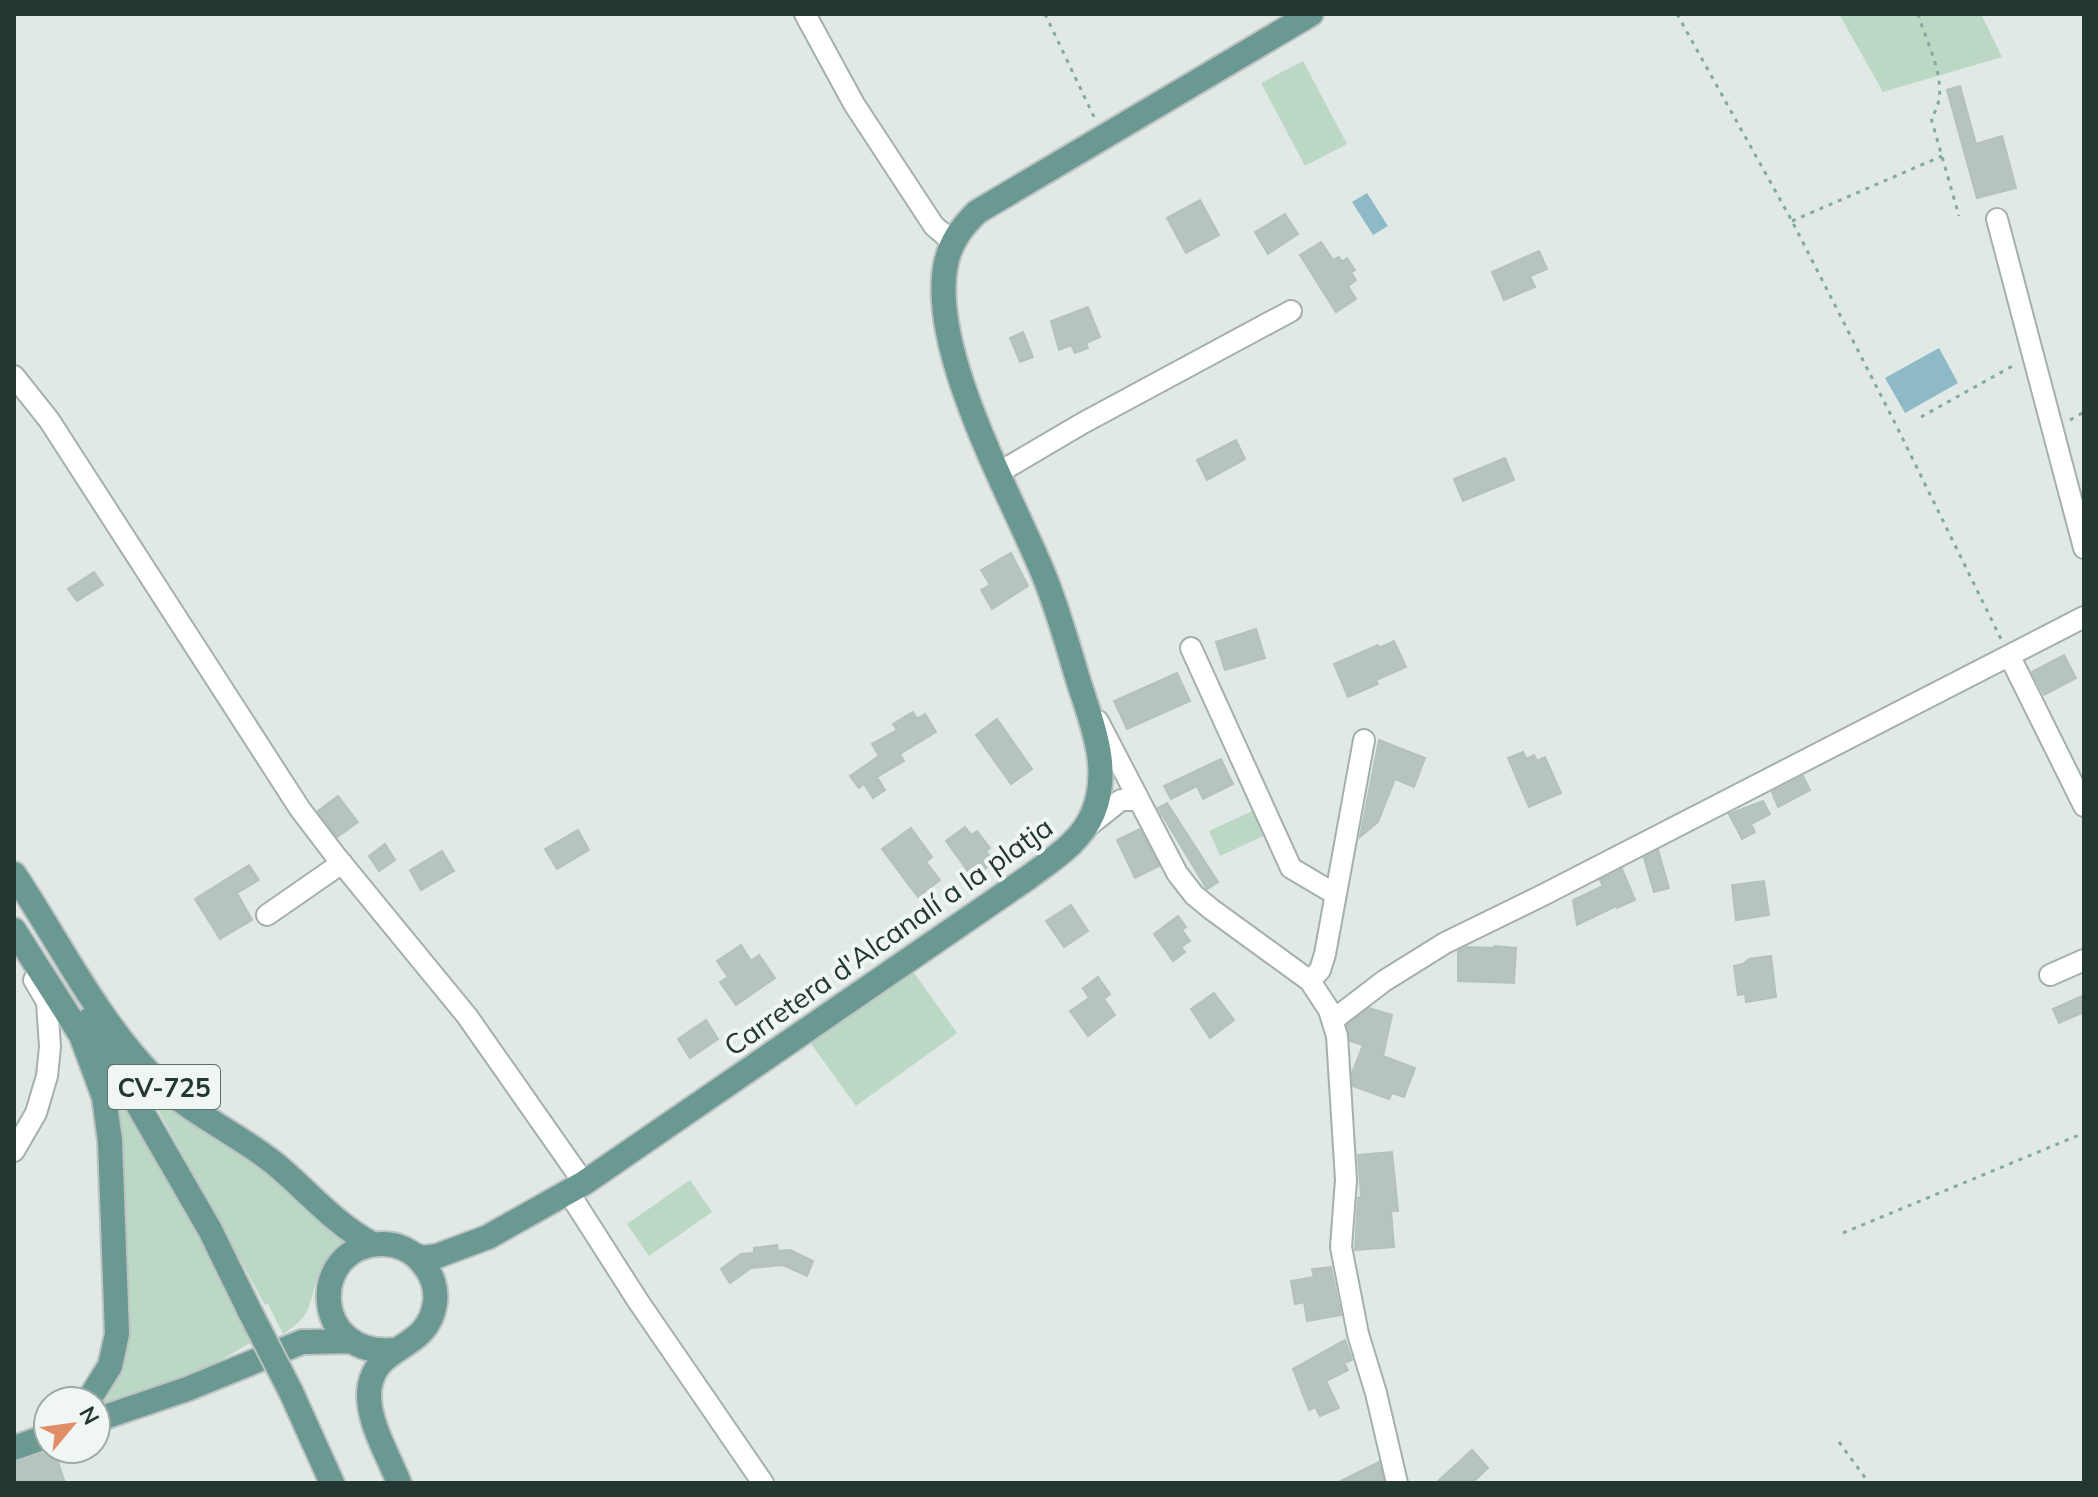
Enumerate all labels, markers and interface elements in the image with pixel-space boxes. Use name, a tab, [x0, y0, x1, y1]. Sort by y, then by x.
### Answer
street label: Carretera d'Alcanalí a la platja	[717, 809, 1059, 1063]
road number: CV-725	[108, 1065, 220, 1109]
north arrow	[32, 1385, 112, 1465]
text: N	[73, 1401, 106, 1429]

